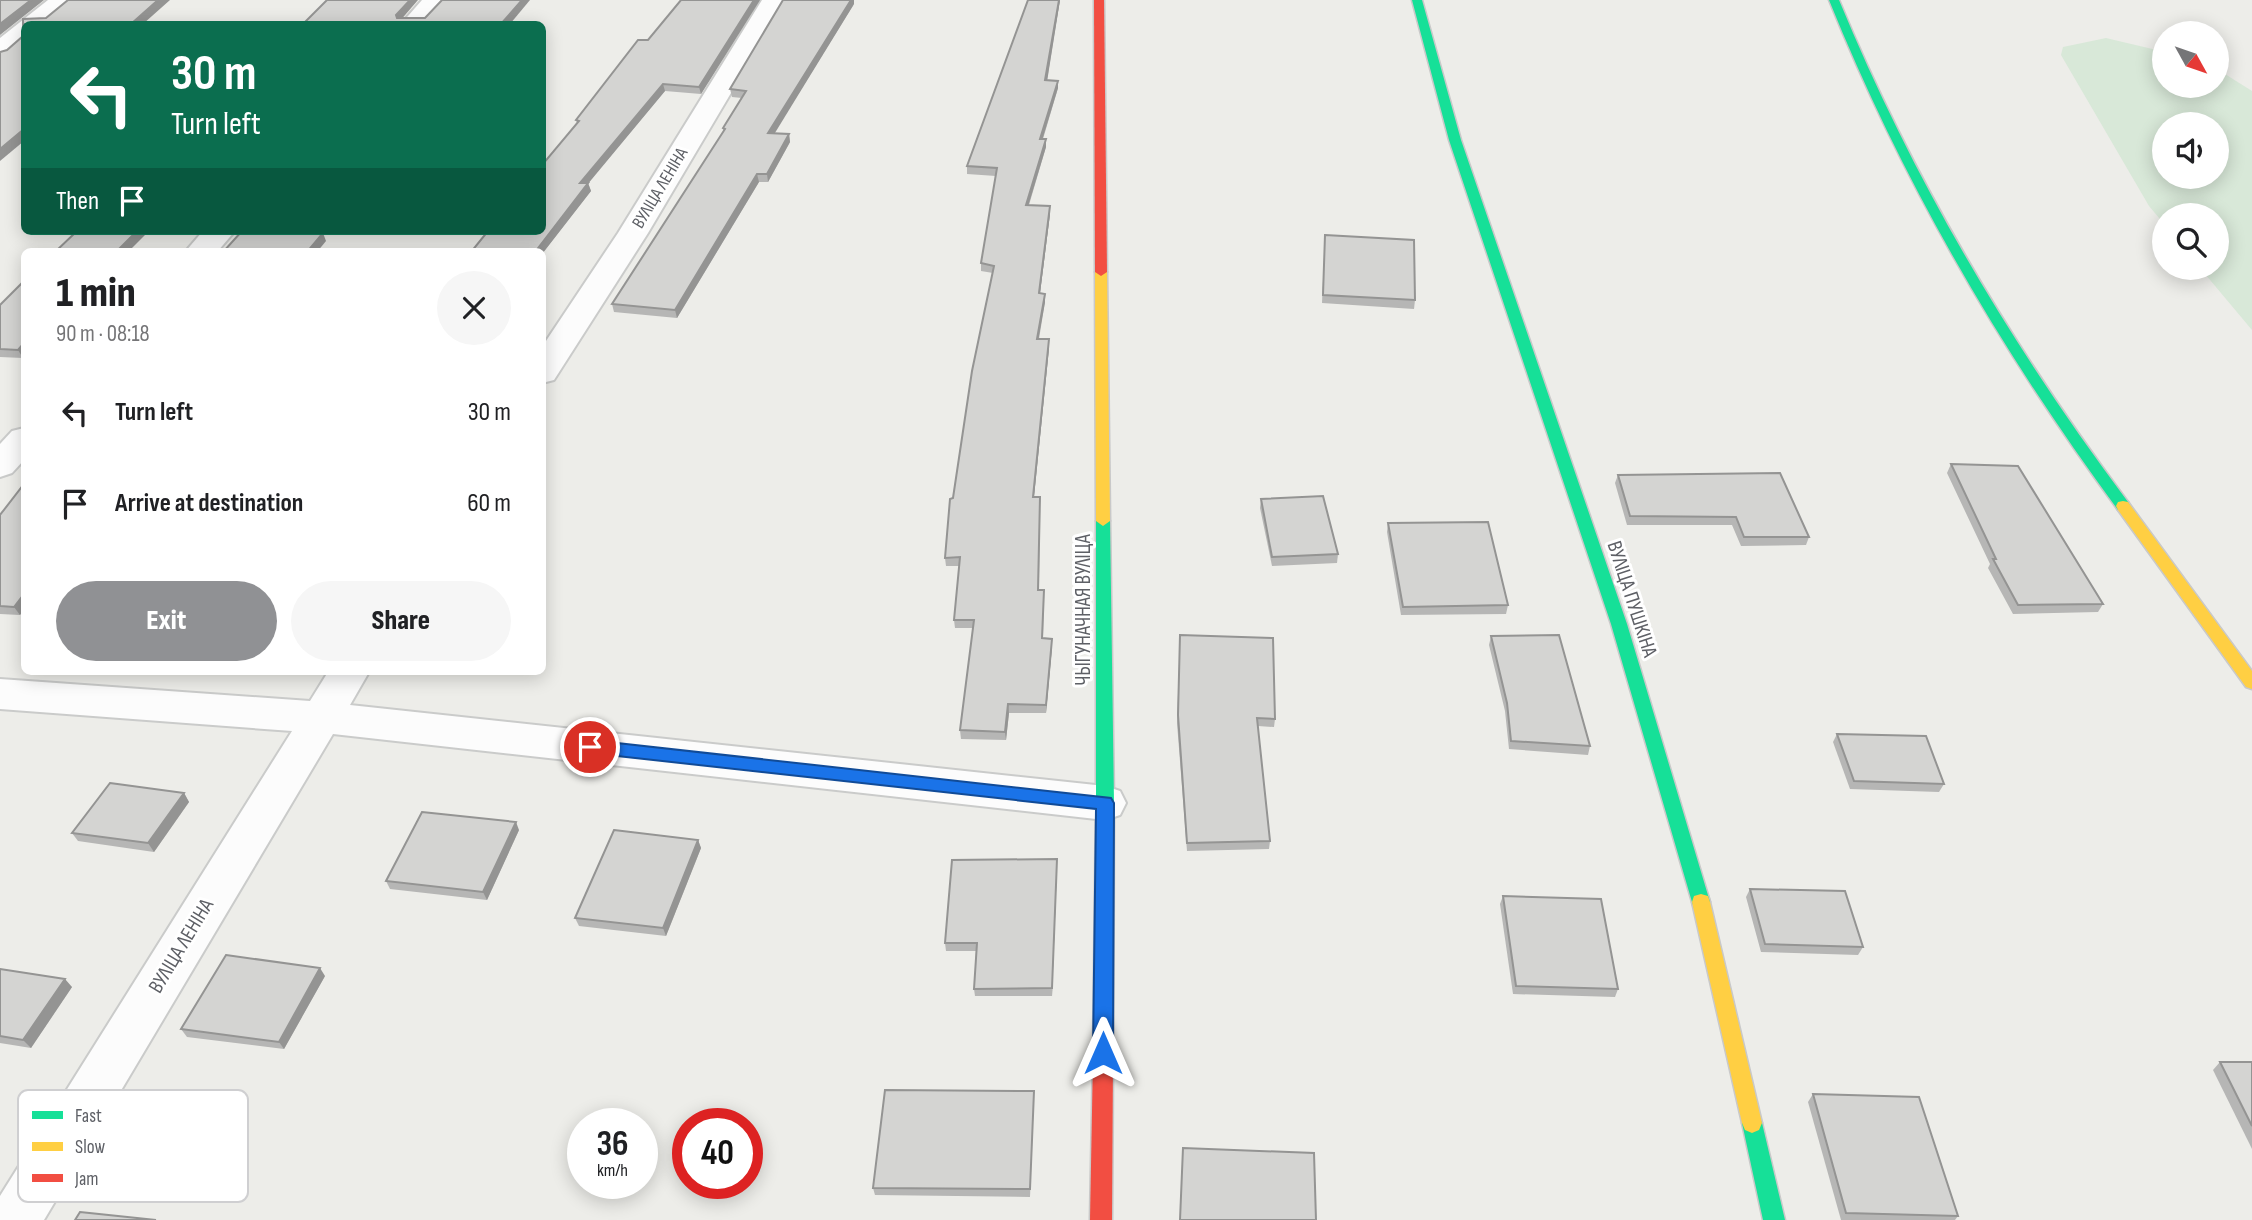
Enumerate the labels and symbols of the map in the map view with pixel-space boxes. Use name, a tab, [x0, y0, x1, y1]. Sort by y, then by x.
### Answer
north arrow	[2152, 21, 2230, 98]
street label: ВУЛІЦА ЛЕНІНА	[628, 144, 692, 232]
street label: ЧЫГУНАЧНАЯ ВУЛІЦА	[1071, 533, 1096, 686]
street label: ВУЛІЦА ПУШКІНА	[1601, 538, 1663, 661]
pin	[560, 717, 620, 777]
street label: ВУЛІЦА ЛЕНІНА	[143, 893, 219, 998]
position arrow	[1066, 1016, 1140, 1090]
legend	[18, 1090, 248, 1202]
text: Fast	[75, 1105, 102, 1128]
speed limit sign: 40	[672, 1108, 763, 1199]
text: Slow	[75, 1136, 105, 1159]
text: Jam	[74, 1168, 98, 1191]

